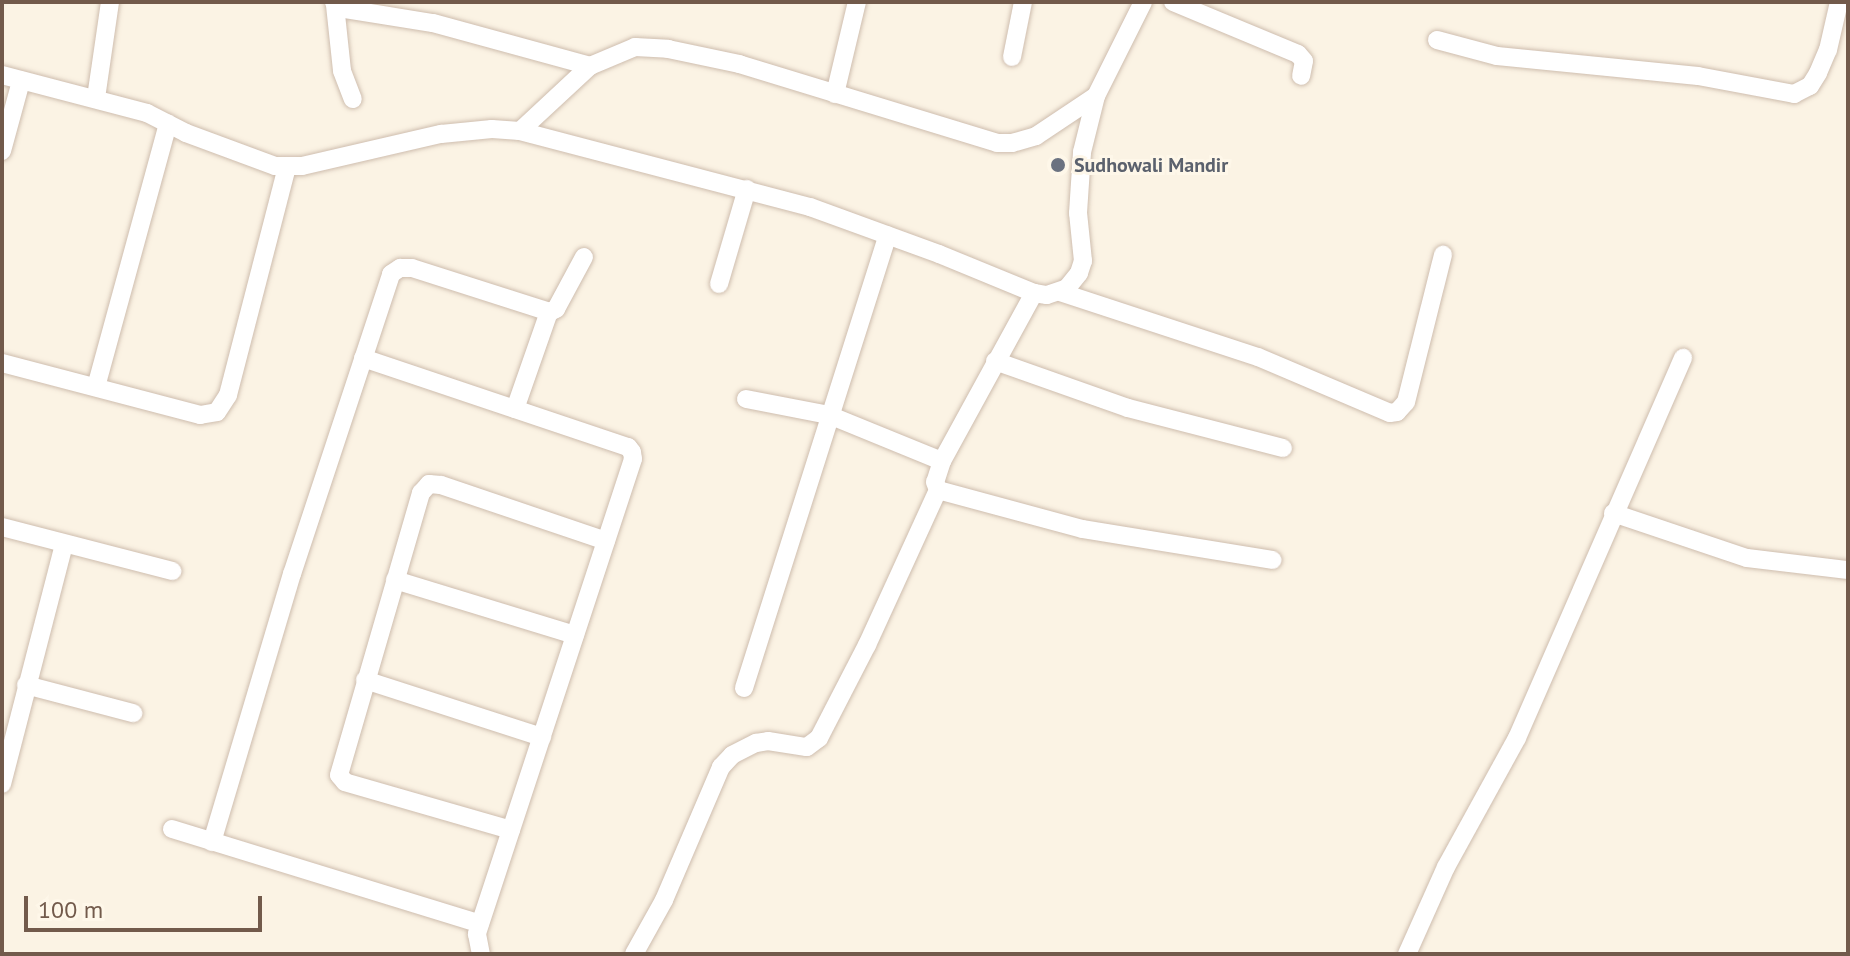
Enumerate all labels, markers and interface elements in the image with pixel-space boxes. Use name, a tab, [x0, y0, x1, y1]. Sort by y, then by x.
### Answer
place label: Sudhowali Mandir	[1074, 153, 1228, 177]
marker: Sudhowali Mandir	[1049, 156, 1067, 174]
scale bar	[28, 880, 266, 930]
text: 100 m	[38, 894, 103, 925]

